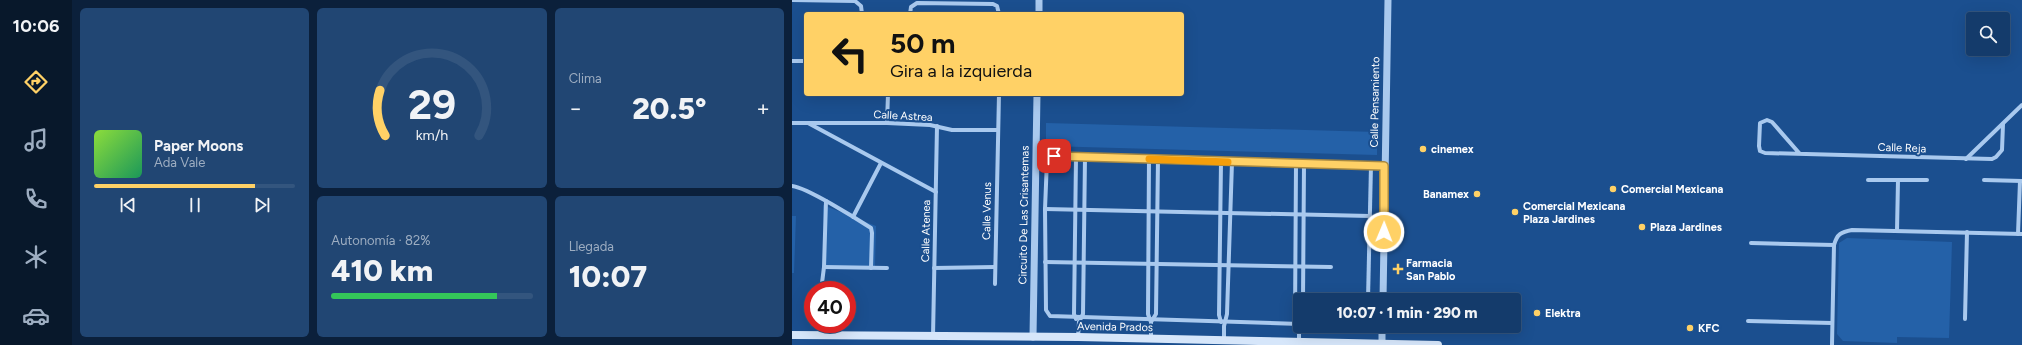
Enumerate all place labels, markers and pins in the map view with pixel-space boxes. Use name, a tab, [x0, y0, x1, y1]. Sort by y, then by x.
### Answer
pin	[1037, 139, 1071, 173]
place label: cinemex	[1431, 143, 1474, 156]
marker: cinemex	[1418, 144, 1428, 154]
place label: Comercial Mexicana	[1621, 183, 1724, 196]
marker: Comercial Mexicana	[1608, 184, 1618, 194]
place label: Banamex	[1423, 188, 1469, 201]
marker: Banamex	[1472, 189, 1482, 199]
place label: Comercial Mexicana Plaza Jardines	[1523, 200, 1626, 226]
marker: Comercial Mexicana Plaza Jardines	[1510, 207, 1520, 217]
place label: Plaza Jardines	[1650, 221, 1722, 234]
marker: Plaza Jardines	[1637, 222, 1647, 232]
place label: Farmacia San Pablo	[1406, 257, 1456, 283]
marker: Farmacia San Pablo	[1393, 264, 1403, 274]
place label: Elektra	[1545, 307, 1581, 320]
marker: Elektra	[1532, 308, 1542, 318]
place label: KFC	[1698, 322, 1719, 335]
marker: KFC	[1685, 323, 1695, 333]

